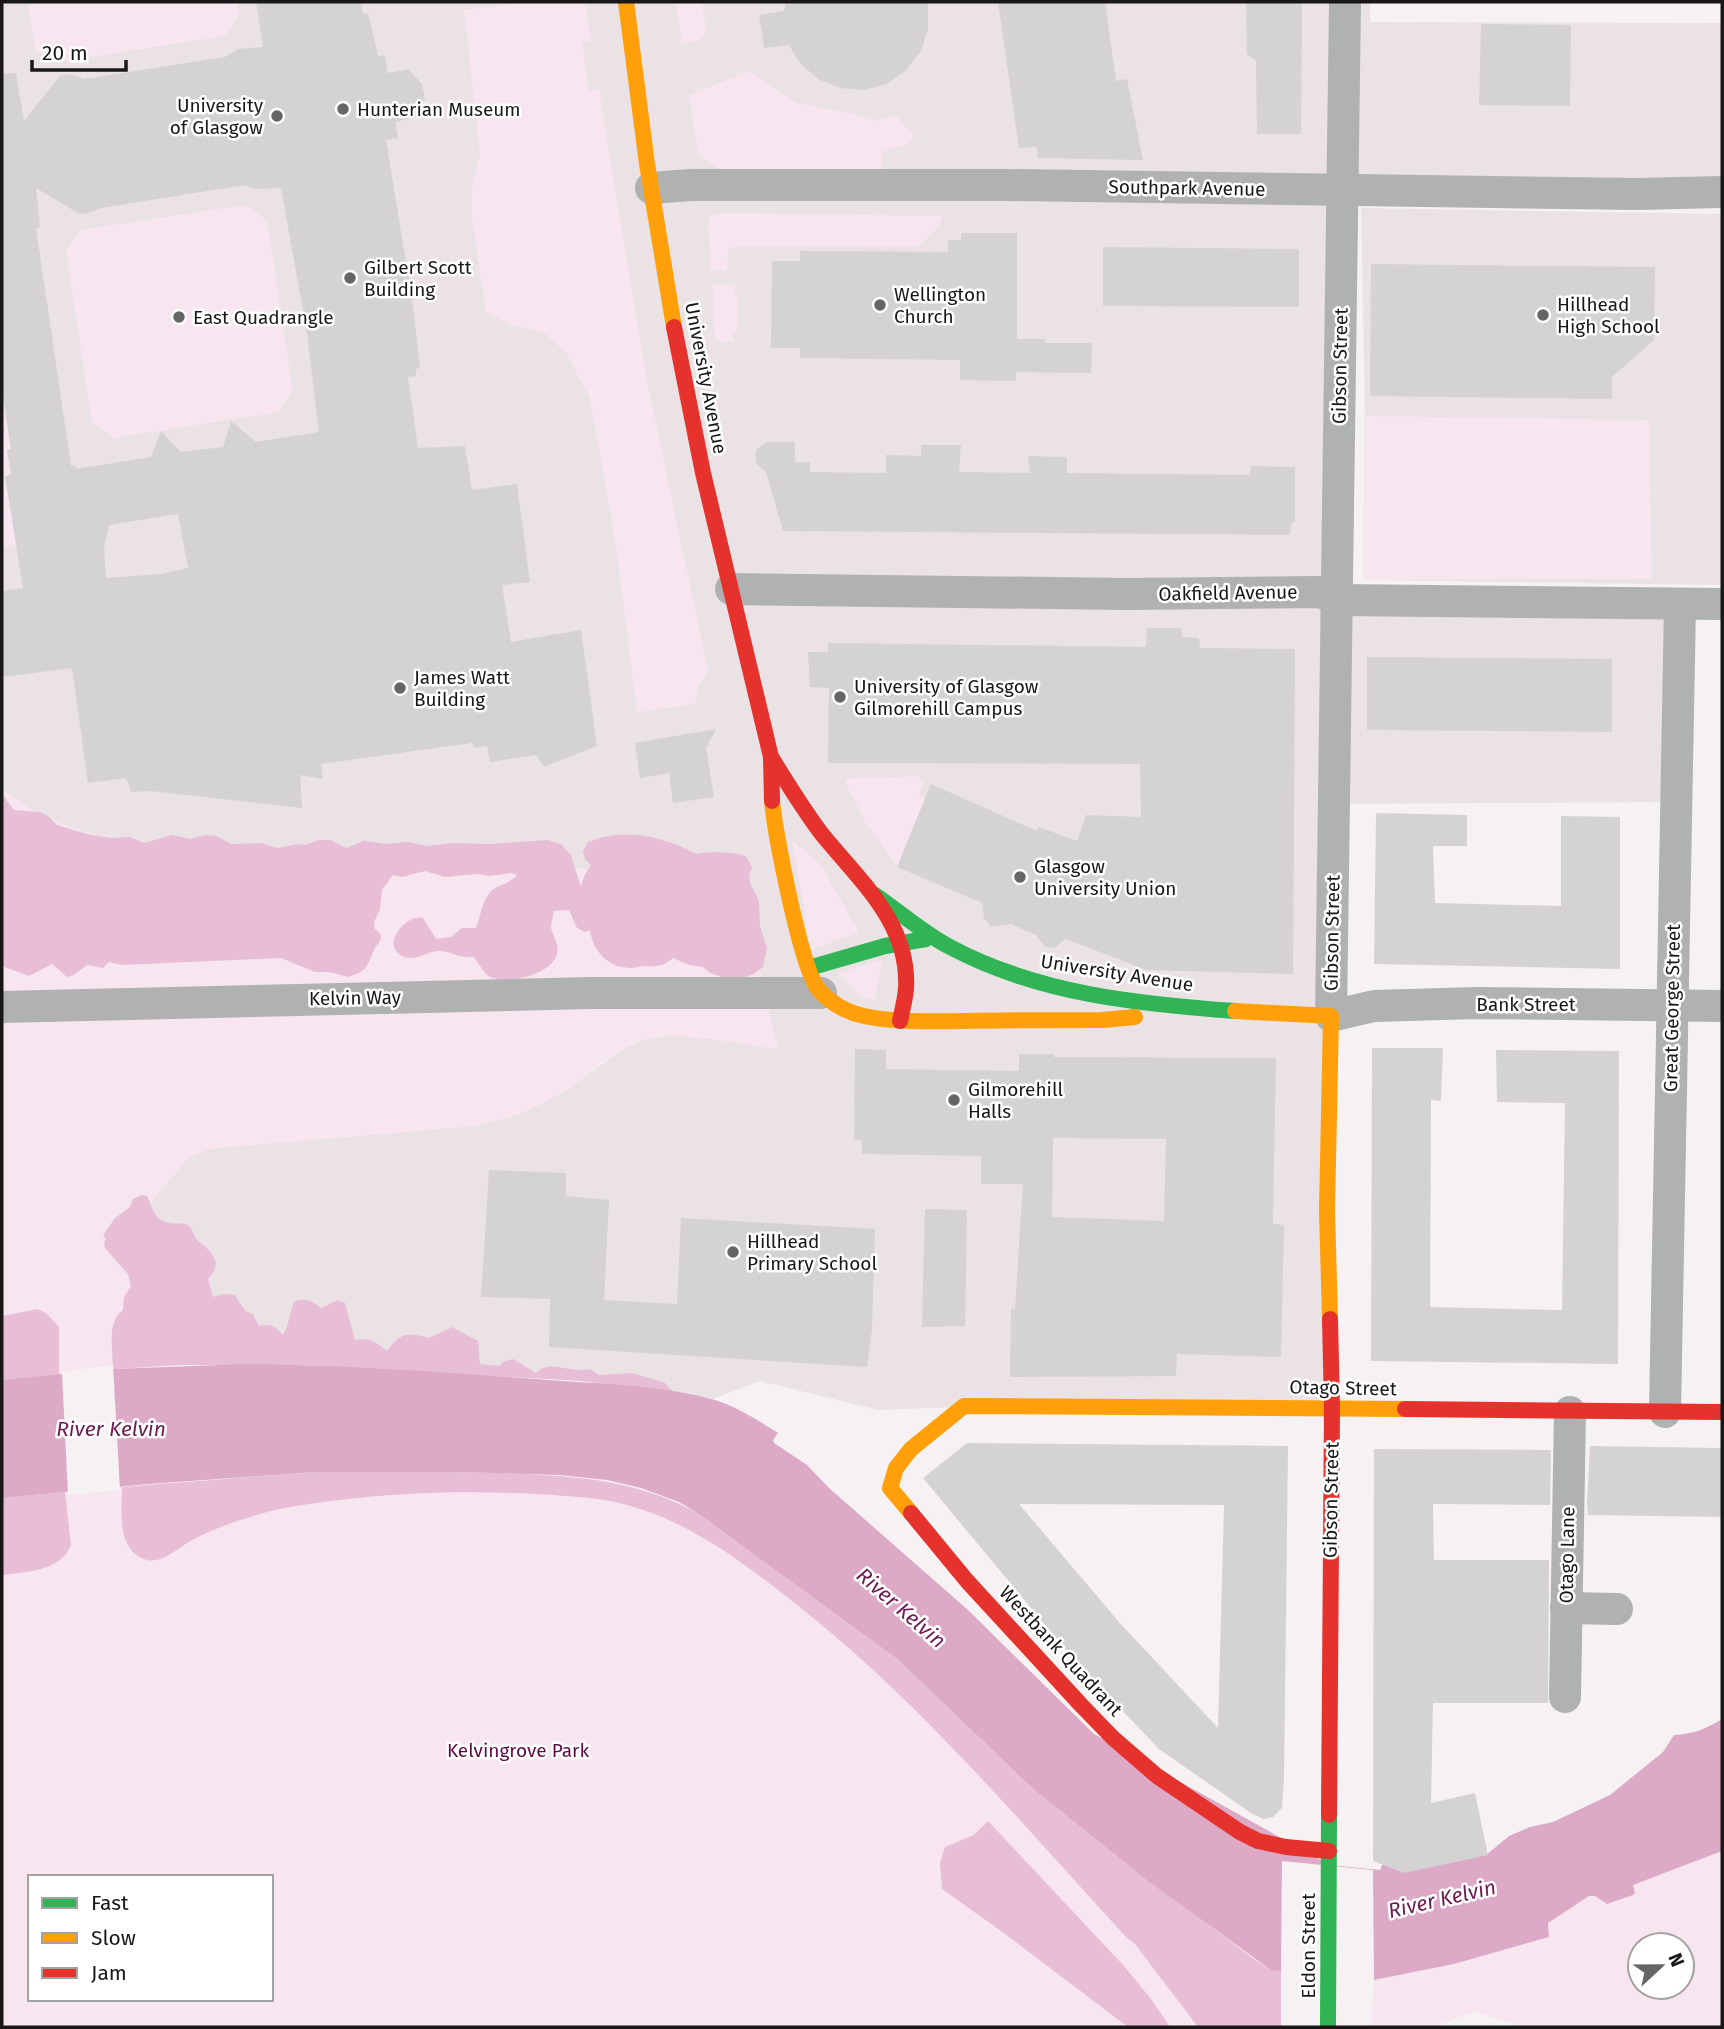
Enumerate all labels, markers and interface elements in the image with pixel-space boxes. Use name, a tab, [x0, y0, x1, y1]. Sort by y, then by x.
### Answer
scale bar	[32, 28, 126, 72]
text: 20 m	[42, 40, 88, 66]
place label: University of Glasgow	[170, 94, 264, 139]
place label: Hunterian Museum	[357, 98, 521, 121]
marker: Hunterian Museum	[335, 101, 351, 117]
marker: University of Glasgow	[269, 108, 285, 124]
street label: Southpark Avenue	[1108, 175, 1266, 201]
place label: Gilbert Scott Building	[364, 256, 472, 301]
marker: Gilbert Scott Building	[342, 270, 358, 286]
place label: Wellington Church	[894, 283, 986, 328]
place label: Hillhead High School	[1557, 293, 1660, 338]
marker: Wellington Church	[872, 297, 888, 313]
street label: University Avenue	[680, 300, 732, 456]
place label: East Quadrangle	[193, 306, 334, 329]
marker: Hillhead High School	[1535, 307, 1551, 323]
street label: Gibson Street	[1327, 308, 1353, 424]
marker: East Quadrangle	[171, 309, 187, 325]
street label: Oakfield Avenue	[1158, 580, 1298, 606]
place label: James Watt Building	[414, 666, 510, 711]
place label: University of Glasgow Gilmorehill Campus	[854, 675, 1039, 720]
marker: James Watt Building	[392, 680, 408, 696]
marker: University of Glasgow Gilmorehill Campus	[832, 689, 848, 705]
place label: Glasgow University Union	[1034, 855, 1176, 900]
marker: Glasgow University Union	[1012, 869, 1028, 885]
street label: Gibson Street	[1319, 875, 1345, 991]
street label: Great George Street	[1659, 924, 1685, 1092]
street label: University Avenue	[1039, 950, 1195, 996]
street label: Kelvin Way	[309, 986, 402, 1010]
street label: Bank Street	[1476, 993, 1576, 1016]
place label: Gilmorehill Halls	[968, 1078, 1063, 1123]
marker: Gilmorehill Halls	[946, 1092, 962, 1108]
place label: Hillhead Primary School	[747, 1230, 877, 1275]
marker: Hillhead Primary School	[725, 1244, 741, 1260]
street label: Otago Street	[1289, 1376, 1397, 1400]
water label: River Kelvin	[56, 1416, 166, 1442]
street label: Gibson Street	[1318, 1442, 1344, 1558]
street label: Otago Lane	[1555, 1506, 1579, 1604]
water label: River Kelvin	[851, 1562, 951, 1654]
street label: Westbank Quadrant	[995, 1581, 1127, 1721]
park label: Kelvingrove Park	[447, 1739, 589, 1762]
water label: River Kelvin	[1386, 1874, 1498, 1924]
legend	[28, 1875, 273, 2001]
text: Fast	[91, 1890, 129, 1916]
street label: Eldon Street	[1297, 1893, 1320, 1999]
text: Slow	[91, 1925, 136, 1951]
north arrow	[1626, 1931, 1696, 2001]
text: N	[1663, 1950, 1689, 1970]
text: Jam	[91, 1960, 127, 1986]

